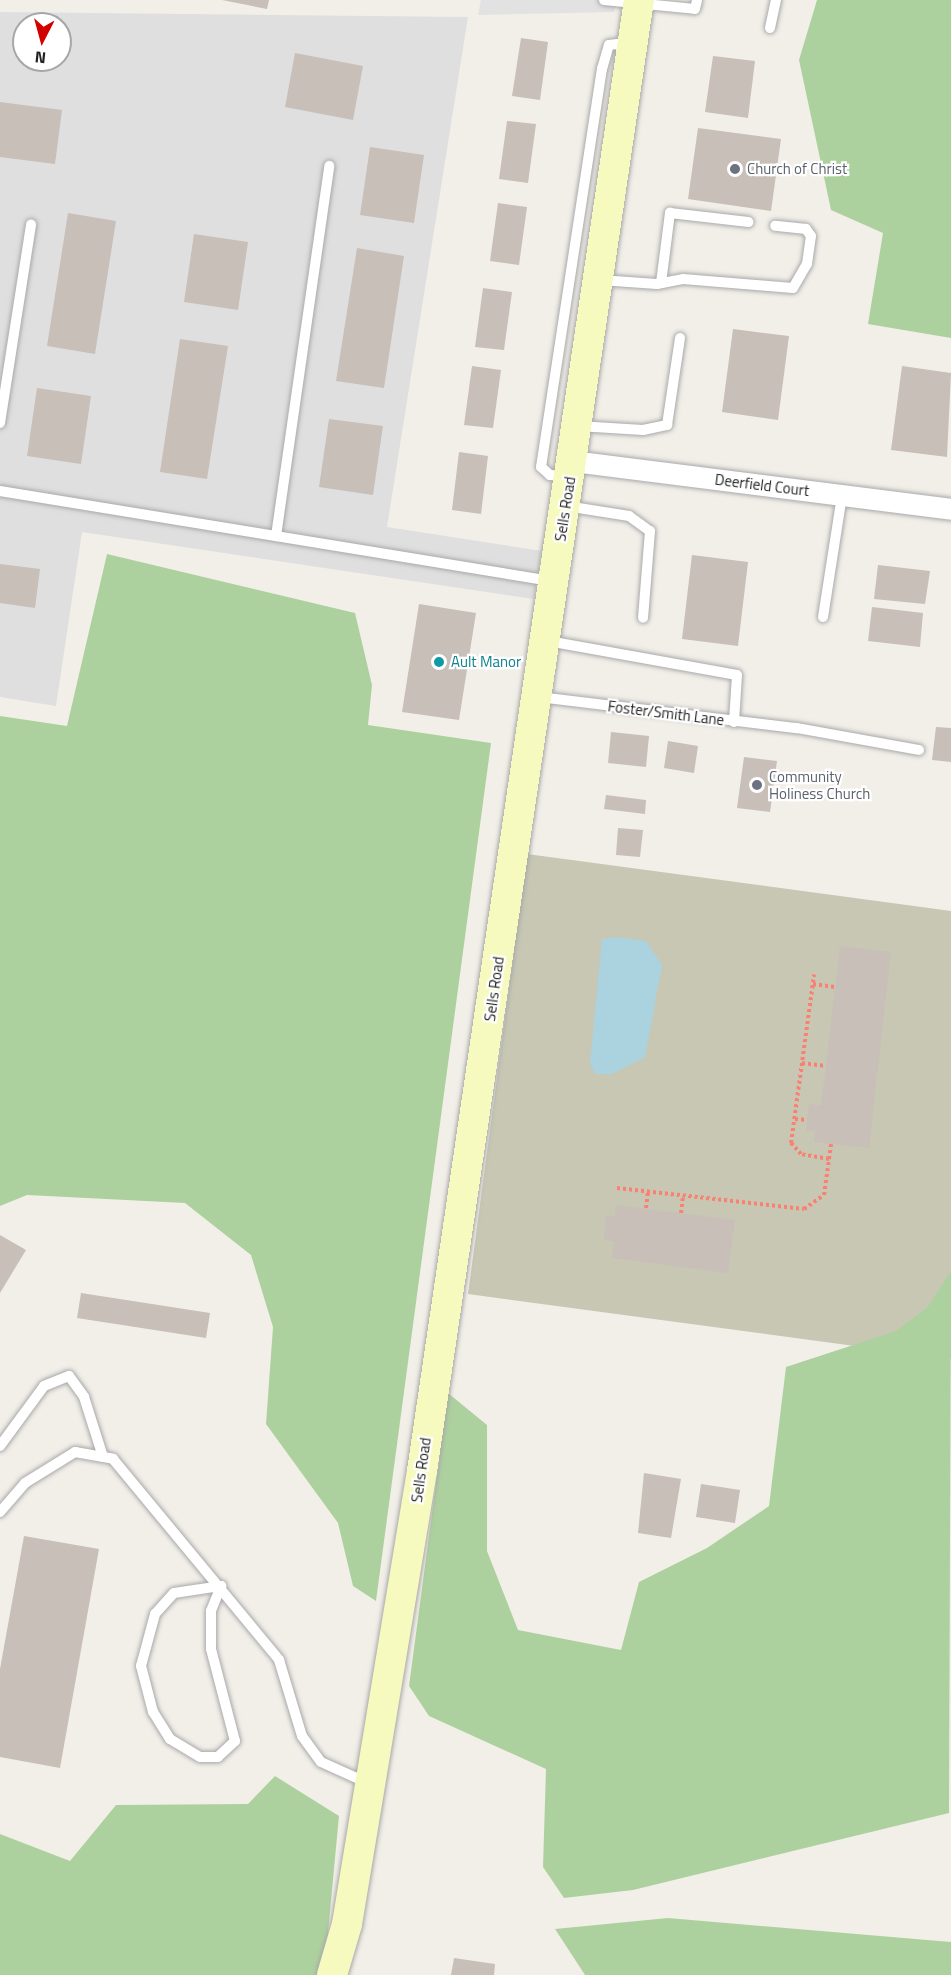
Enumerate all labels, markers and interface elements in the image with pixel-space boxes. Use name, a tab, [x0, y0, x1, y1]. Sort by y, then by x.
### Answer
north arrow	[12, 12, 72, 72]
text: N	[34, 45, 47, 70]
place label: Church of Christ	[747, 160, 847, 178]
marker: Church of Christ	[728, 162, 742, 176]
street label: Deerfield Court	[714, 470, 810, 500]
street label: Sells Road	[551, 475, 579, 543]
place label: Ault Manor	[451, 653, 521, 671]
marker: Ault Manor	[432, 655, 446, 669]
street label: Foster/Smith Lane	[607, 697, 725, 729]
place label: Community Holiness Church	[769, 767, 870, 802]
marker: Community Holiness Church	[750, 778, 764, 792]
street label: Sells Road	[481, 955, 507, 1023]
street label: Sells Road	[408, 1436, 434, 1504]

